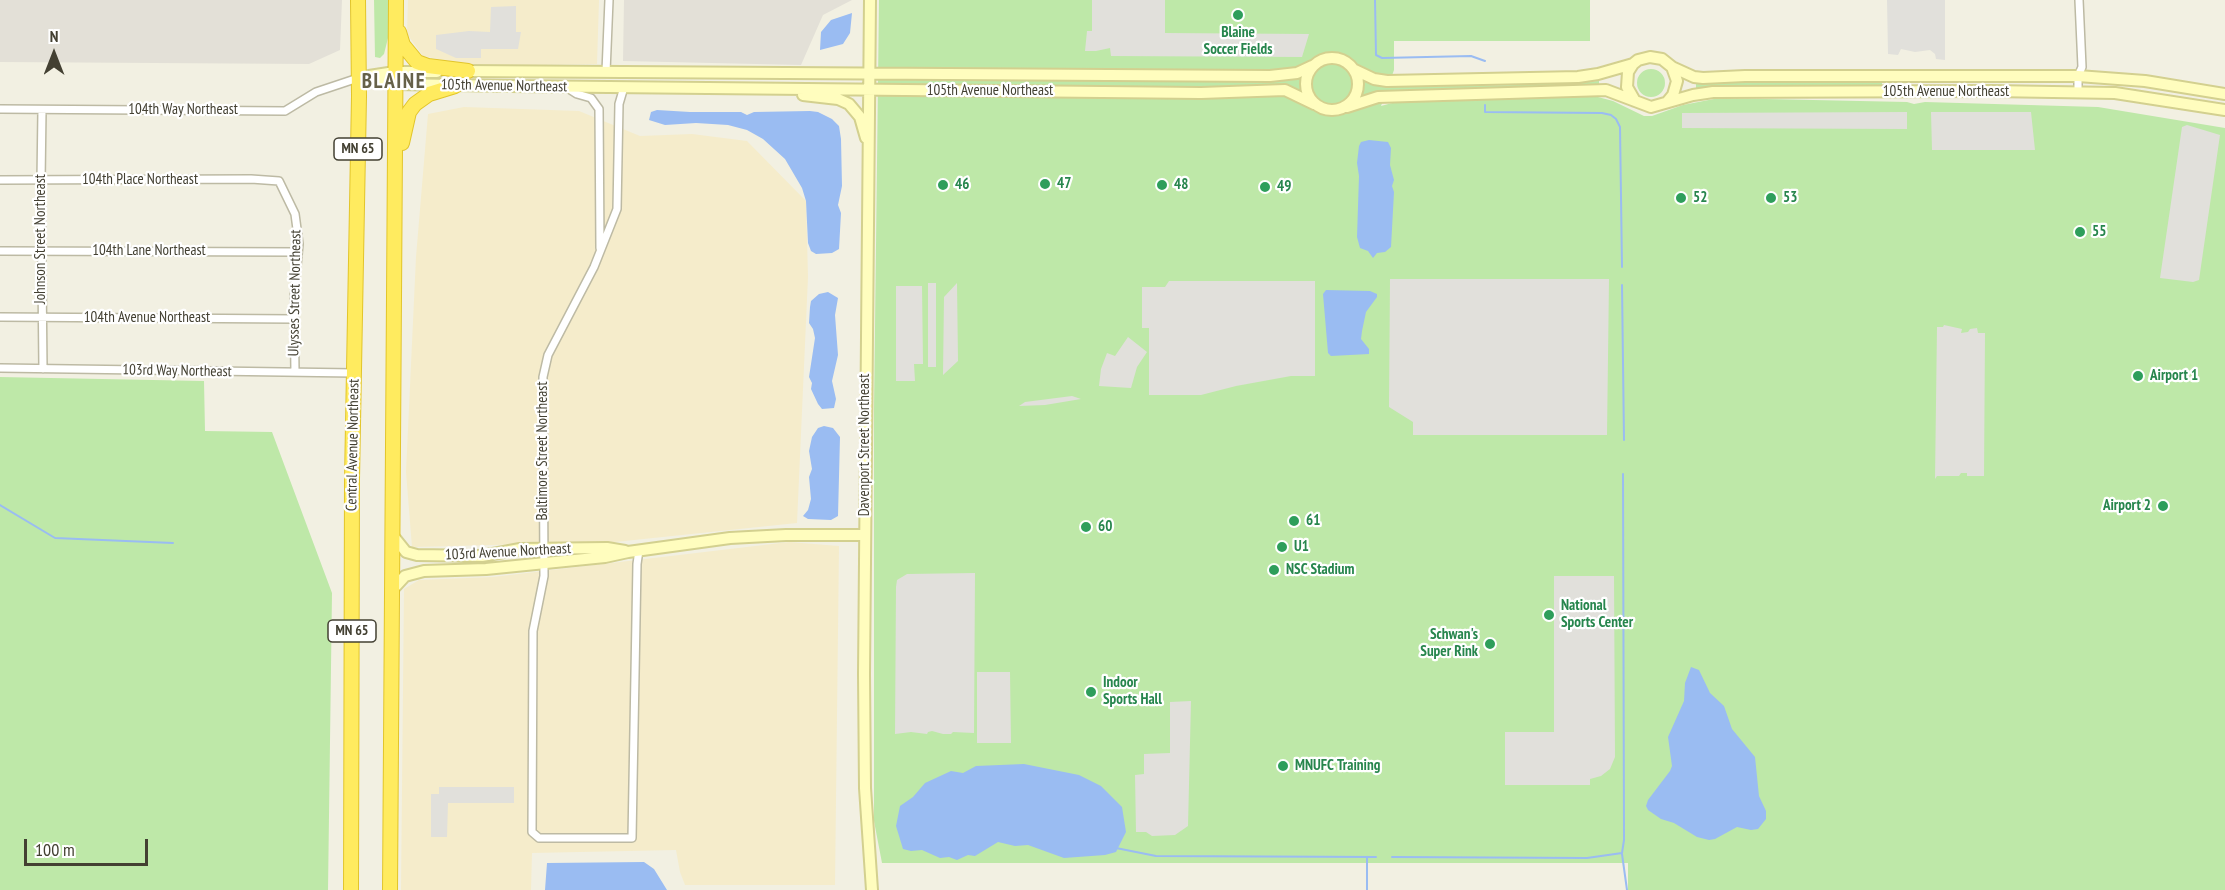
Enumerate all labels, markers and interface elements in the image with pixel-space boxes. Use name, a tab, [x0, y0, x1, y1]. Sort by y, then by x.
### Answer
marker: Blaine Soccer Fields	[1231, 8, 1245, 22]
north arrow	[24, 24, 84, 84]
place label: Blaine Soccer Fields	[1204, 24, 1272, 59]
text: N	[50, 26, 58, 46]
district label: BLAINE	[362, 69, 426, 95]
street label: 105th Avenue Northeast	[441, 76, 567, 96]
street label: 105th Avenue Northeast	[927, 82, 1053, 100]
street label: 105th Avenue Northeast	[1883, 83, 2009, 101]
street label: 104th Way Northeast	[128, 101, 238, 119]
road number: MN 65	[334, 138, 382, 160]
street label: 104th Place Northeast	[82, 171, 198, 189]
street label: Johnson Street Northeast	[32, 174, 50, 304]
place label: 47	[1057, 175, 1071, 193]
place label: 46	[955, 176, 969, 194]
place label: 48	[1174, 176, 1188, 194]
marker: 47	[1038, 177, 1052, 191]
marker: 46	[936, 178, 950, 192]
marker: 48	[1155, 178, 1169, 192]
place label: 49	[1277, 178, 1291, 196]
marker: 49	[1258, 180, 1272, 194]
place label: 52	[1693, 189, 1707, 207]
place label: 53	[1783, 189, 1797, 207]
marker: 52	[1674, 191, 1688, 205]
marker: 53	[1764, 191, 1778, 205]
place label: 55	[2092, 223, 2106, 241]
marker: 55	[2073, 225, 2087, 239]
street label: Ulysses Street Northeast	[285, 229, 305, 357]
street label: 104th Lane Northeast	[92, 242, 206, 260]
street label: 104th Avenue Northeast	[84, 309, 210, 327]
street label: 103rd Way Northeast	[122, 361, 232, 381]
place label: Airport 1	[2150, 367, 2198, 385]
marker: Airport 1	[2131, 369, 2145, 383]
street label: Davenport Street Northeast	[856, 374, 874, 516]
street label: Central Avenue Northeast	[343, 379, 363, 511]
street label: Baltimore Street Northeast	[534, 381, 552, 521]
place label: Airport 2	[2103, 497, 2151, 515]
marker: Airport 2	[2156, 499, 2170, 513]
place label: 61	[1306, 512, 1320, 530]
marker: 61	[1287, 514, 1301, 528]
place label: 60	[1098, 518, 1112, 536]
marker: 60	[1079, 520, 1093, 534]
place label: U1	[1294, 538, 1309, 556]
street label: 103rd Avenue Northeast	[444, 540, 572, 564]
marker: U1	[1275, 540, 1289, 554]
place label: NSC Stadium	[1286, 561, 1354, 579]
marker: NSC Stadium	[1267, 563, 1281, 577]
place label: National Sports Center	[1561, 597, 1633, 632]
marker: National Sports Center	[1542, 608, 1556, 622]
road number: MN 65	[328, 620, 376, 642]
place label: Schwan's Super Rink	[1420, 626, 1478, 661]
marker: Schwan's Super Rink	[1483, 637, 1497, 651]
place label: Indoor Sports Hall	[1103, 674, 1162, 709]
marker: Indoor Sports Hall	[1084, 685, 1098, 699]
place label: MNUFC Training	[1295, 757, 1380, 775]
marker: MNUFC Training	[1276, 759, 1290, 773]
scale bar	[27, 827, 152, 865]
text: 100 m	[35, 838, 75, 861]

